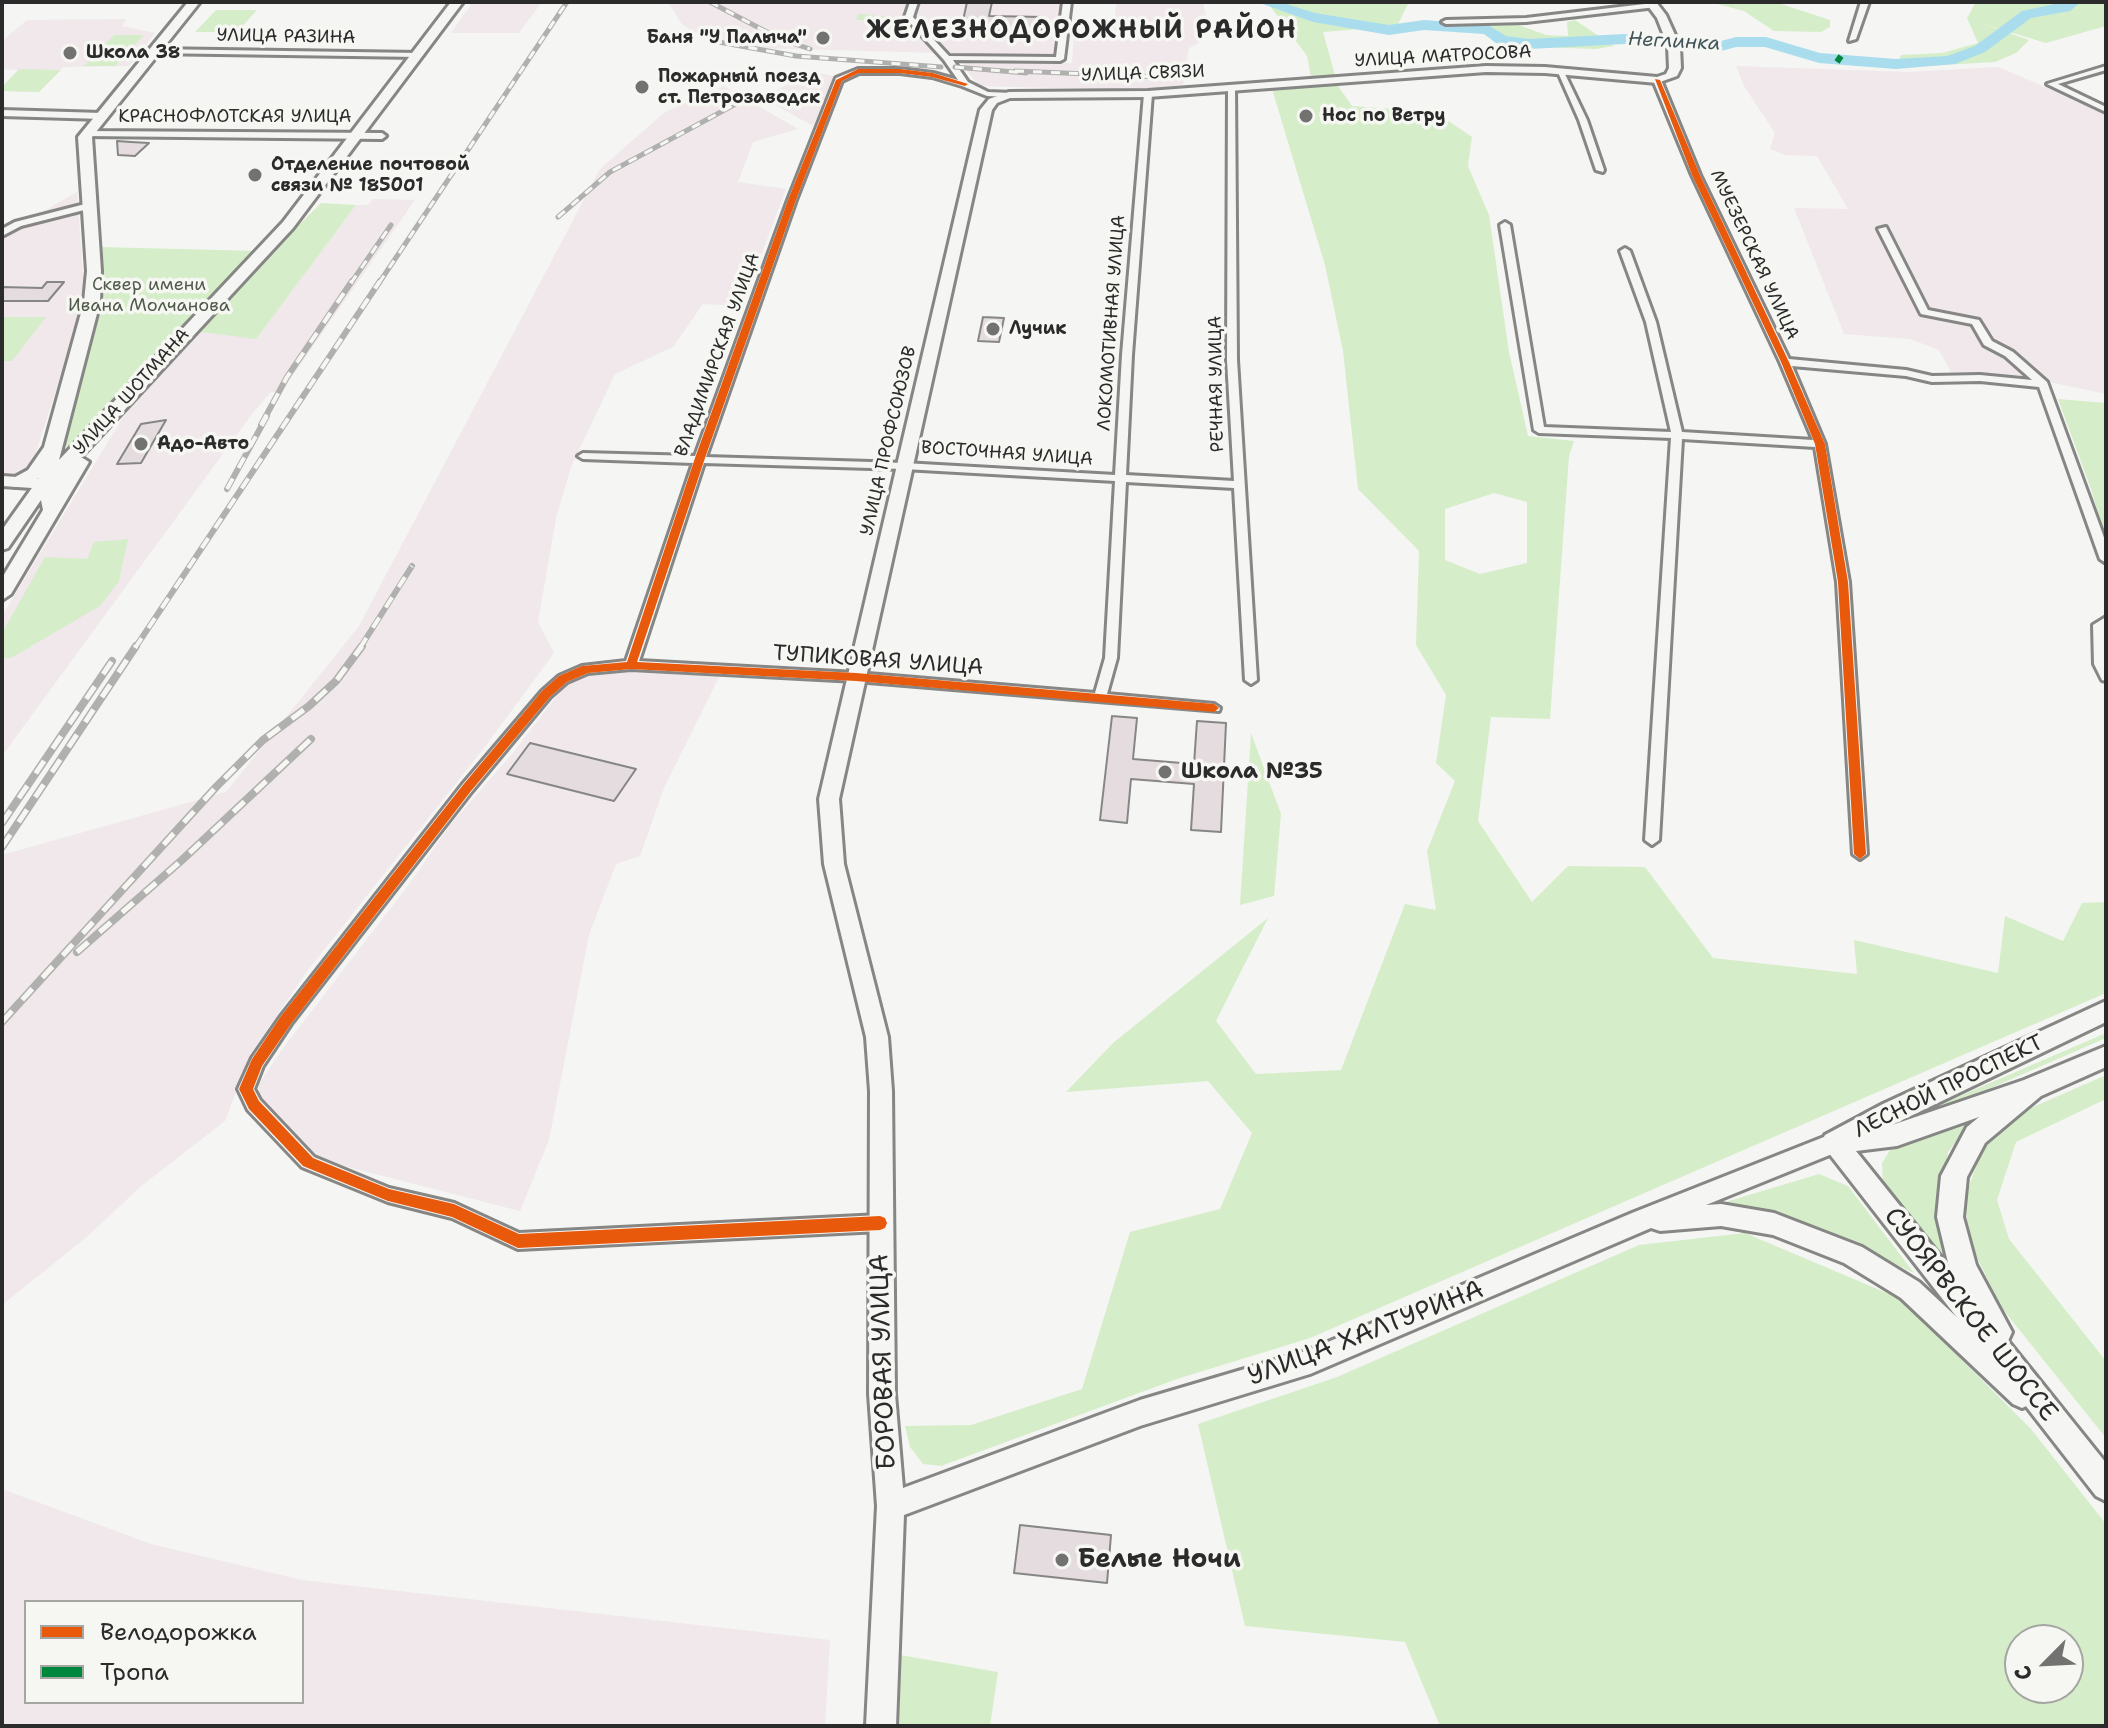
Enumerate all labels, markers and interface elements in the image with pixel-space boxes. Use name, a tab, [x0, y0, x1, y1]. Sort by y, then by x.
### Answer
district label: ЖЕЛЕЗНОДОРОЖНЫЙ РАЙОН	[866, 15, 1298, 47]
street label: УЛИЦА РАЗИНА	[216, 25, 356, 49]
place label: Баня "У Палыча"	[647, 27, 807, 49]
water label: Неглинка	[1627, 28, 1721, 56]
marker: Баня "У Палыча"	[814, 29, 832, 47]
place label: Школа 38	[86, 42, 180, 64]
street label: УЛИЦА МАТРОСОВА	[1354, 42, 1532, 72]
marker: Школа 38	[61, 44, 79, 62]
street label: УЛИЦА СВЯЗИ	[1081, 61, 1205, 87]
place label: Пожарный поезд ст. Петрозаводск	[658, 66, 820, 108]
marker: Пожарный поезд ст. Петрозаводск	[633, 78, 651, 96]
place label: Нос по Ветру	[1322, 105, 1445, 127]
street label: КРАСНОФЛОТСКАЯ УЛИЦА	[118, 106, 352, 128]
marker: Нос по Ветру	[1297, 107, 1315, 125]
place label: Отделение почтовой связи № 185001	[271, 154, 469, 196]
marker: Отделение почтовой связи № 185001	[246, 166, 264, 184]
street label: МУЕЗЕРСКАЯ УЛИЦА	[1705, 167, 1803, 343]
street label: ЛОКОМОТИВНАЯ УЛИЦА	[1094, 214, 1130, 432]
street label: ВЛАДИМИРСКАЯ УЛИЦА	[671, 250, 765, 460]
park label: Сквер имени Ивана Молчанова	[68, 274, 230, 316]
street label: РЕЧНАЯ УЛИЦА	[1205, 316, 1229, 452]
place label: Лучик	[1009, 318, 1066, 340]
marker: Лучик	[984, 320, 1002, 338]
street label: УЛИЦА ШОТМАНА	[70, 324, 194, 460]
street label: УЛИЦА ПРОФСОЮЗОВ	[857, 344, 921, 538]
place label: Адо-Авто	[157, 433, 249, 455]
marker: Адо-Авто	[132, 435, 150, 453]
street label: ВОСТОЧНАЯ УЛИЦА	[920, 437, 1094, 471]
street label: ТУПИКОВАЯ УЛИЦА	[772, 640, 984, 682]
place label: Школа №35	[1181, 759, 1323, 785]
marker: Школа №35	[1156, 763, 1174, 781]
street label: ЛЕСНОЙ ПРОСПЕКТ	[1850, 1030, 2048, 1144]
street label: СУОЯРВСКОЕ ШОССЕ	[1877, 1202, 2063, 1428]
street label: БОРОВАЯ УЛИЦА	[865, 1253, 903, 1471]
street label: УЛИЦА ХАЛТУРИНА	[1244, 1275, 1488, 1393]
place label: Белые Ночи	[1078, 1544, 1241, 1576]
marker: Белые Ночи	[1053, 1551, 1071, 1569]
legend	[24, 1600, 304, 1704]
text: Велодорожка	[100, 1616, 257, 1648]
north arrow	[2004, 1624, 2084, 1704]
text: Тропа	[100, 1656, 169, 1688]
text: С	[2007, 1661, 2039, 1685]

